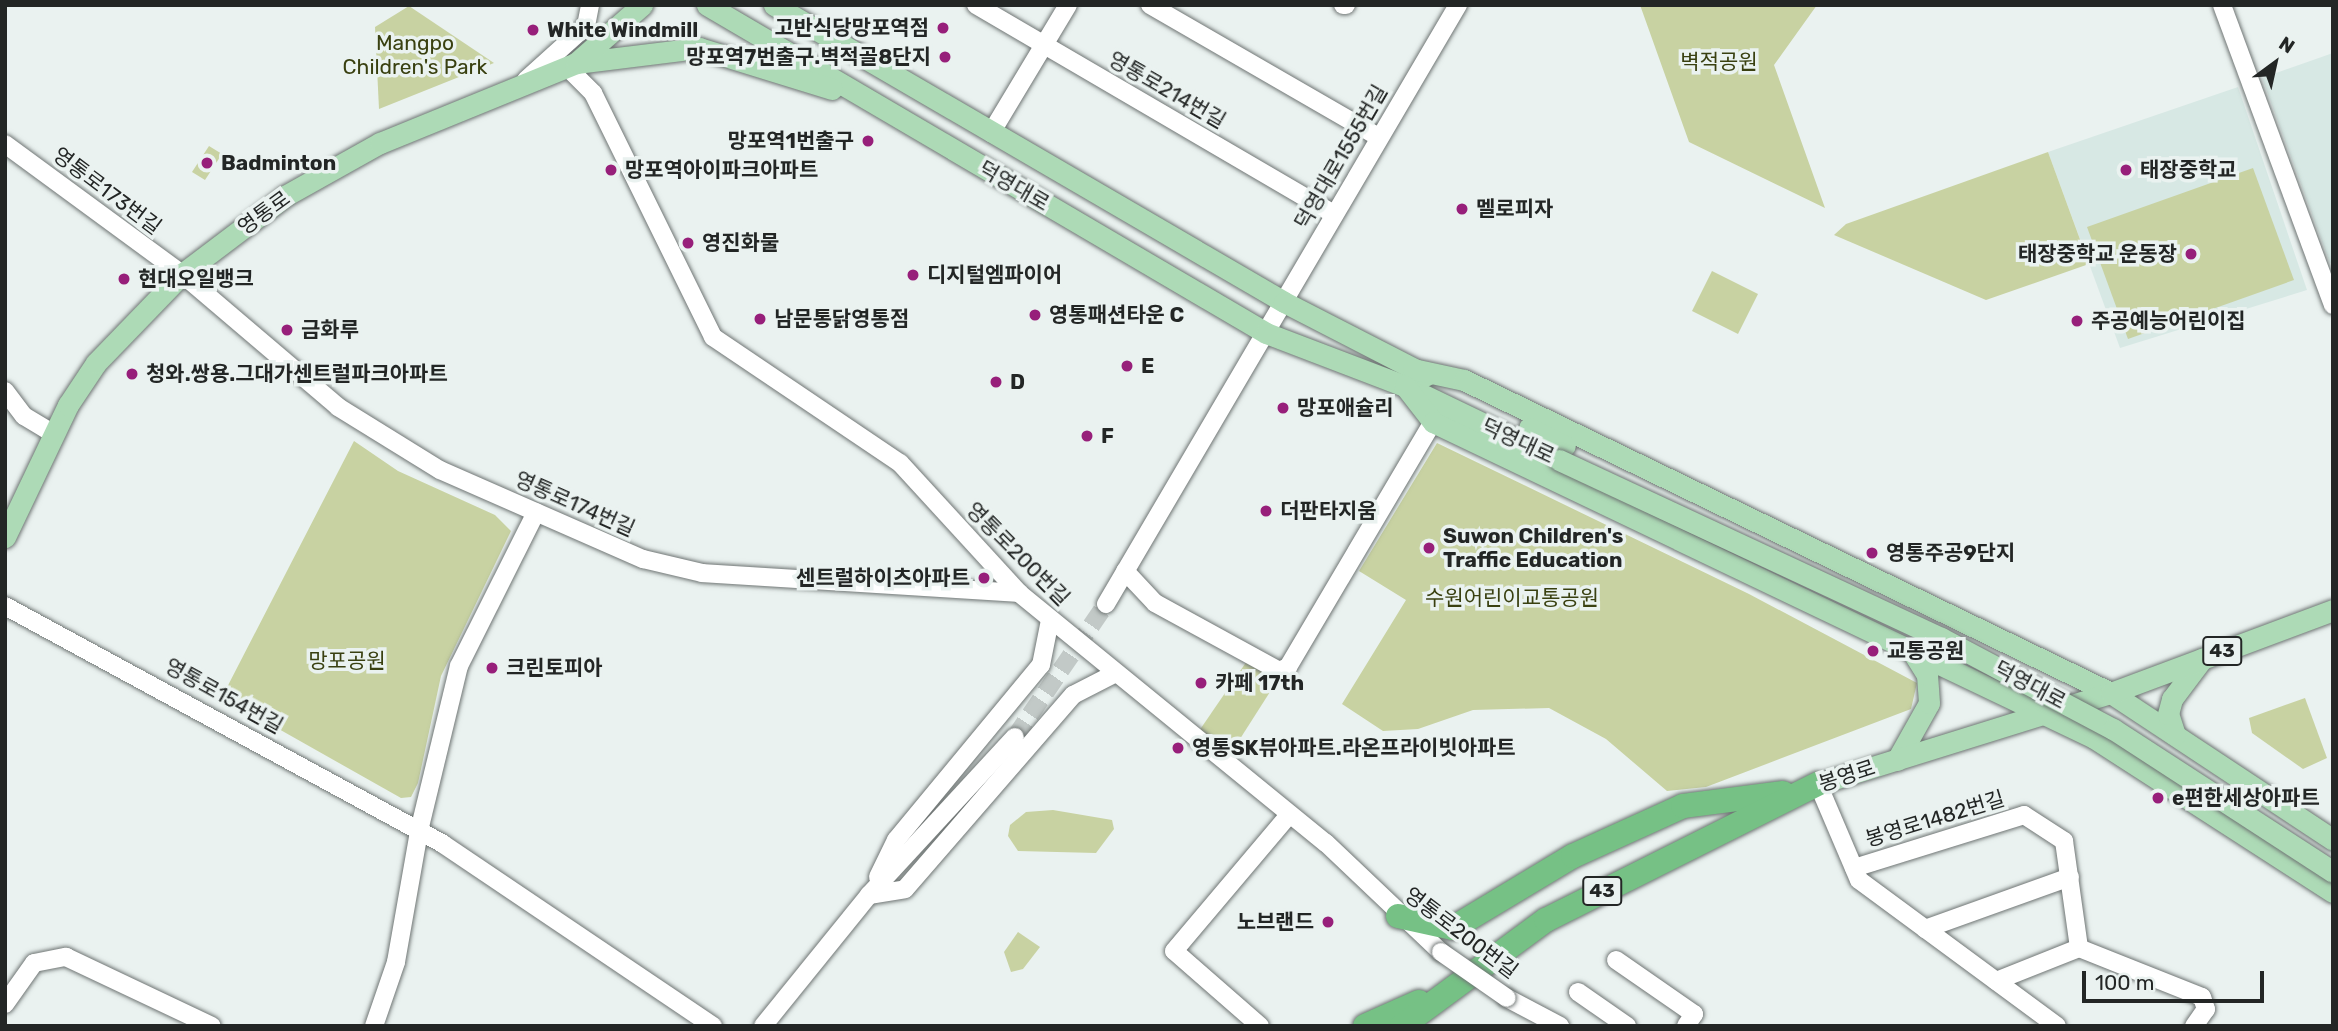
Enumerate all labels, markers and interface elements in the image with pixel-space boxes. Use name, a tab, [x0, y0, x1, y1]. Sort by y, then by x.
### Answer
place label: 고반식당망포역점	[774, 15, 929, 41]
place label: White Windmill	[547, 17, 698, 43]
marker: 고반식당망포역점	[935, 20, 951, 36]
marker: White Windmill	[525, 22, 541, 38]
north arrow	[2240, 28, 2310, 98]
park label: Mangpo Children's Park	[343, 30, 487, 80]
text: N	[2275, 32, 2299, 58]
place label: 망포역7번출구.벽적골8단지	[686, 44, 931, 70]
street label: 영통로214번길	[1104, 46, 1230, 134]
marker: 망포역7번출구.벽적골8단지	[937, 49, 953, 65]
park label: 벽적공원	[1680, 49, 1758, 75]
street label: 덕영대로1555번길	[1290, 80, 1392, 234]
place label: 망포역1번출구	[728, 128, 854, 154]
marker: 망포역1번출구	[860, 133, 876, 149]
street label: 영통로173번길	[48, 142, 166, 240]
place label: Badminton	[221, 150, 336, 176]
marker: Badminton	[199, 155, 215, 171]
street label: 덕영대로	[974, 156, 1054, 216]
place label: 망포역아이파크아파트	[625, 157, 818, 183]
place label: 태장중학교	[2140, 157, 2237, 183]
marker: 망포역아이파크아파트	[603, 162, 619, 178]
marker: 태장중학교	[2118, 162, 2134, 178]
street label: 영통로	[233, 186, 295, 240]
place label: 멜로피자	[1476, 196, 1553, 222]
marker: 멜로피자	[1454, 201, 1470, 217]
place label: 영진화물	[702, 230, 779, 256]
marker: 영진화물	[680, 235, 696, 251]
place label: 태장중학교 운동장	[2018, 241, 2177, 267]
marker: 태장중학교 운동장	[2183, 246, 2199, 262]
place label: 디지털엠파이어	[927, 262, 1062, 288]
place label: 현대오일뱅크	[138, 266, 254, 292]
marker: 디지털엠파이어	[905, 267, 921, 283]
marker: 현대오일뱅크	[116, 271, 132, 287]
place label: 영통패션타운 C	[1049, 302, 1184, 328]
place label: 남문통닭영통점	[774, 306, 909, 332]
marker: 영통패션타운 C	[1027, 307, 1043, 323]
place label: 주공예능어린이집	[2091, 308, 2246, 334]
marker: 남문통닭영통점	[752, 311, 768, 327]
marker: 주공예능어린이집	[2069, 313, 2085, 329]
place label: 금화루	[301, 317, 359, 343]
marker: 금화루	[279, 322, 295, 338]
place label: E	[1141, 353, 1154, 379]
marker: E	[1119, 358, 1135, 374]
place label: 청와.쌍용.그대가센트럴파크아파트	[146, 361, 448, 387]
marker: 청와.쌍용.그대가센트럴파크아파트	[124, 366, 140, 382]
place label: D	[1010, 369, 1025, 395]
marker: D	[988, 374, 1004, 390]
place label: 망포애슐리	[1297, 395, 1394, 421]
marker: 망포애슐리	[1275, 400, 1291, 416]
street label: 덕영대로	[1478, 413, 1558, 469]
place label: F	[1101, 423, 1114, 449]
marker: F	[1079, 428, 1095, 444]
street label: 영통로174번길	[511, 466, 639, 542]
street label: 영통로200번길	[961, 497, 1075, 611]
place label: 더판타지움	[1280, 498, 1377, 524]
marker: 더판타지움	[1258, 503, 1274, 519]
place label: Suwon Children's Traffic Education	[1443, 523, 1623, 573]
marker: Suwon Children's Traffic Education	[1421, 540, 1437, 556]
place label: 영통주공9단지	[1886, 540, 2015, 566]
marker: 영통주공9단지	[1864, 545, 1880, 561]
place label: 센트럴하이츠아파트	[796, 565, 970, 591]
marker: 센트럴하이츠아파트	[976, 570, 992, 586]
park label: 수원어린이교통공원	[1425, 585, 1599, 611]
road number: 43	[2201, 636, 2243, 666]
place label: 교통공원	[1887, 638, 1964, 664]
marker: 교통공원	[1865, 643, 1881, 659]
park label: 망포공원	[308, 648, 386, 674]
street label: 영통로154번길	[161, 653, 287, 739]
place label: 크린토피아	[506, 655, 603, 681]
street label: 덕영대로	[1990, 656, 2070, 714]
marker: 크린토피아	[484, 660, 500, 676]
place label: 카페 17th	[1215, 670, 1304, 696]
marker: 카페 17th	[1193, 675, 1209, 691]
place label: 영통SK뷰아파트.라온프라이빗아파트	[1192, 735, 1516, 761]
marker: 영통SK뷰아파트.라온프라이빗아파트	[1170, 740, 1186, 756]
street label: 봉영로	[1816, 755, 1878, 797]
place label: e편한세상아파트	[2172, 785, 2320, 811]
street label: 봉영로1482번길	[1862, 786, 2008, 852]
marker: e편한세상아파트	[2150, 790, 2166, 806]
road number: 43	[1581, 876, 1623, 906]
street label: 영통로200번길	[1399, 882, 1523, 984]
place label: 노브랜드	[1237, 909, 1314, 935]
marker: 노브랜드	[1320, 914, 1336, 930]
scale bar	[2086, 958, 2268, 1002]
text: 100 m	[2095, 970, 2154, 995]

